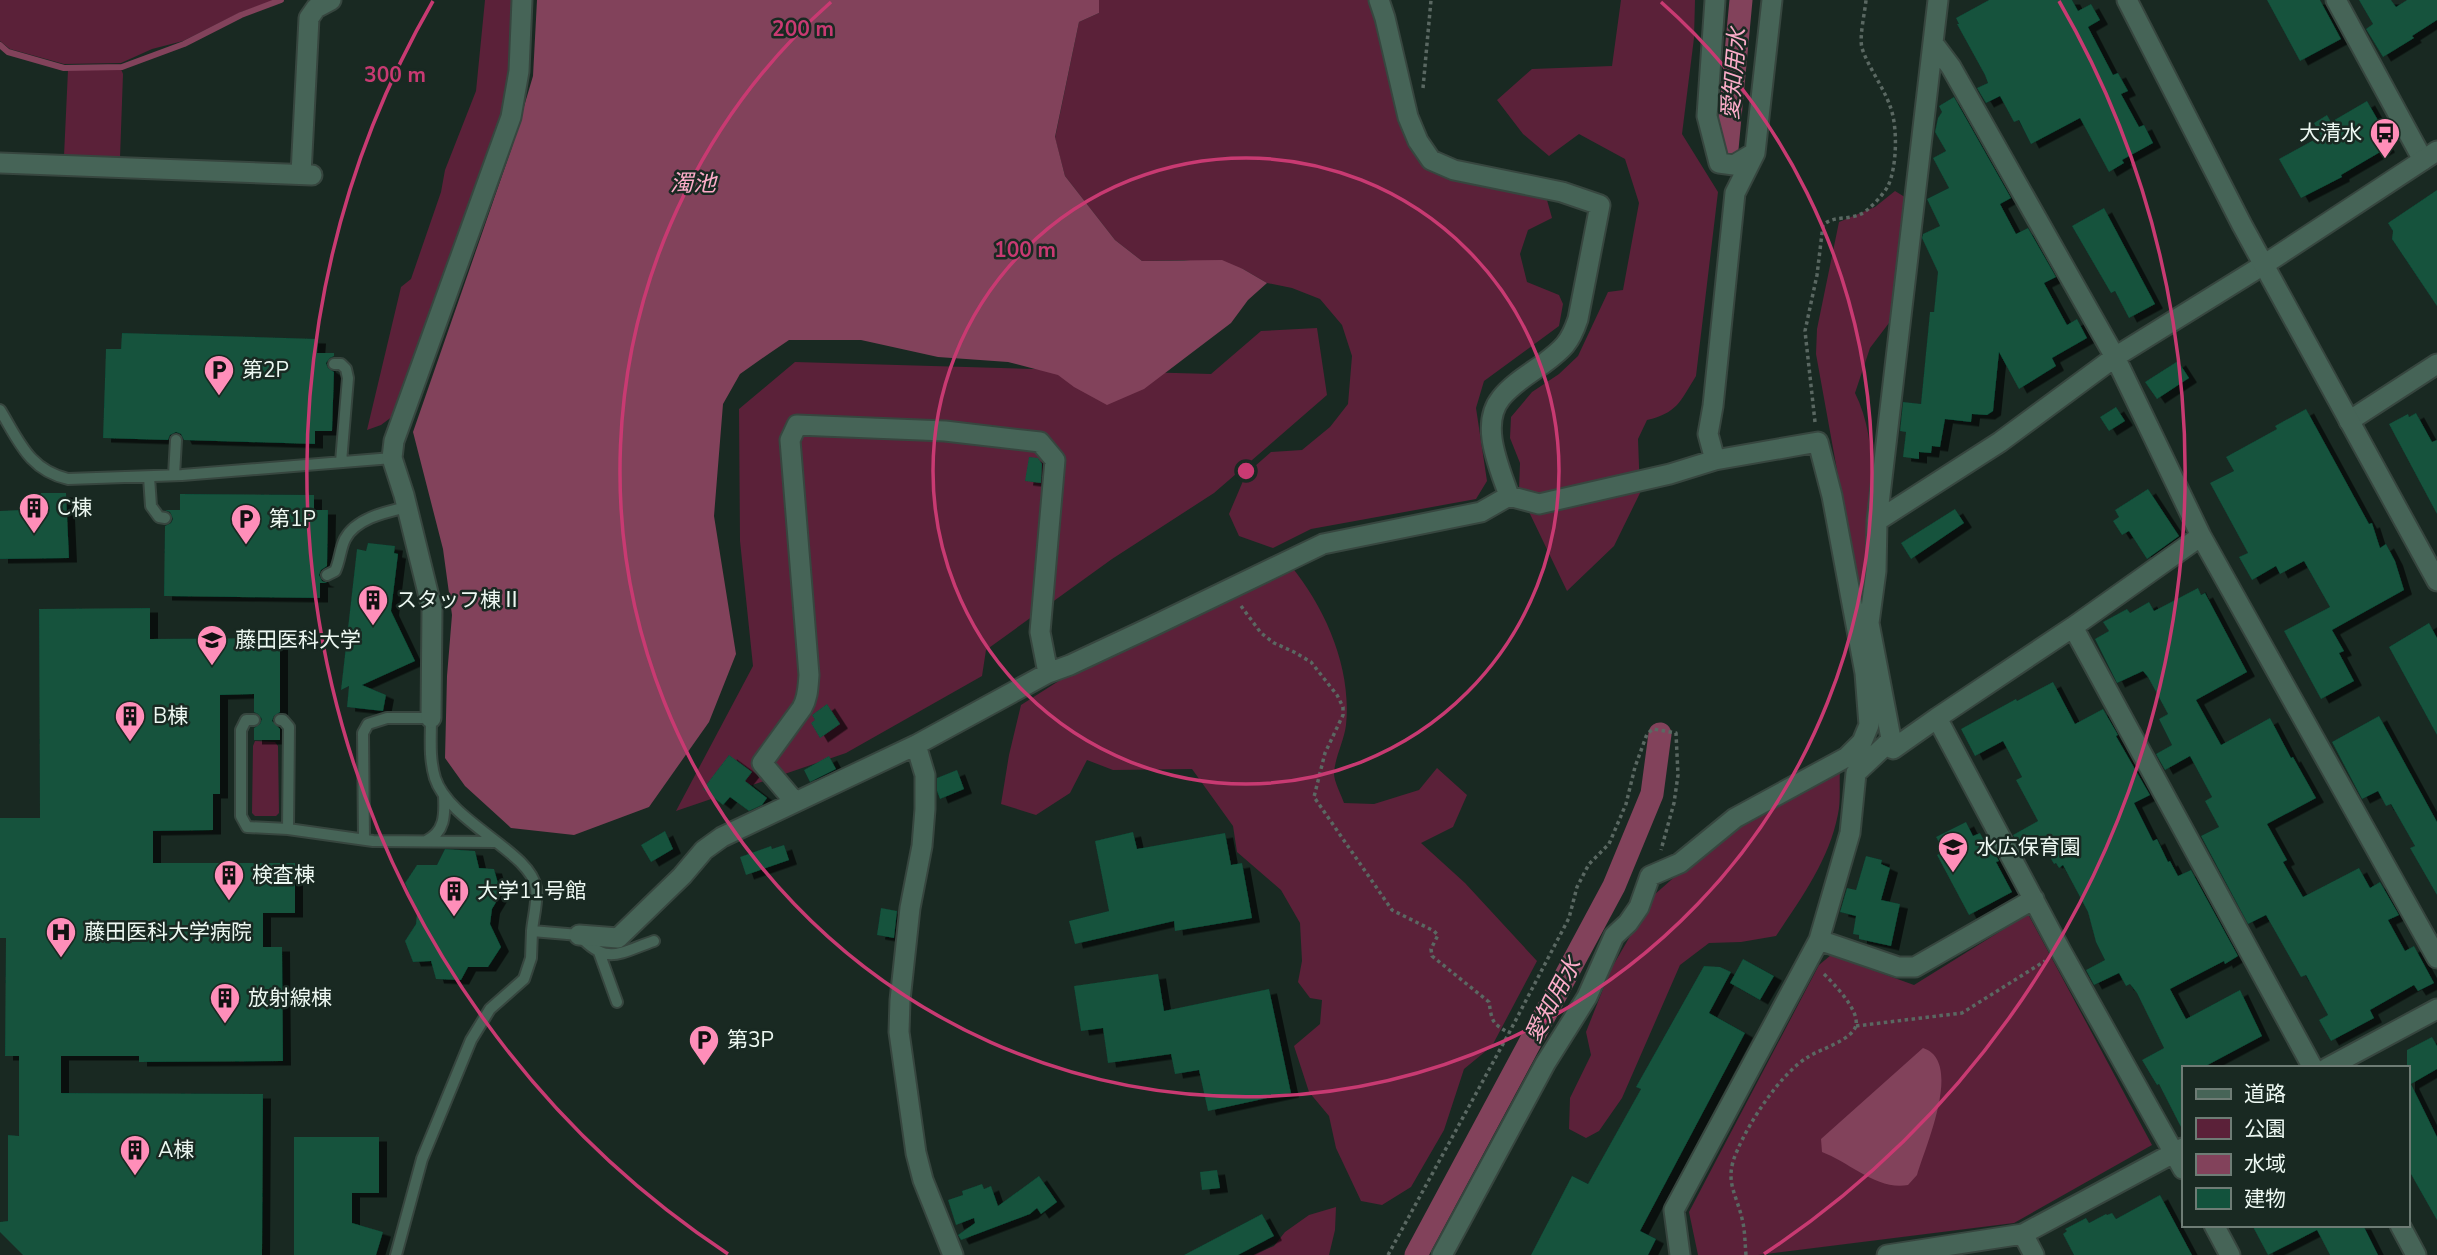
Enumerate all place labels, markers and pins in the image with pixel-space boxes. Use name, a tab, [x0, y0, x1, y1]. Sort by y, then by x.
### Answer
bus stop icon: 大清水	[2368, 116, 2402, 160]
place label: 大清水	[2299, 119, 2362, 147]
parking icon: 第2P	[202, 353, 236, 397]
place label: 第2P	[242, 356, 289, 384]
centre of rings	[1234, 459, 1258, 483]
building icon: C棟	[17, 491, 51, 535]
place label: C棟	[57, 494, 92, 522]
parking icon: 第1P	[229, 502, 263, 546]
place label: 第1P	[269, 505, 316, 533]
building icon: スタッフ棟Ⅱ	[356, 583, 390, 627]
place label: スタッフ棟Ⅱ	[396, 586, 522, 614]
school or university icon: 藤田医科大学	[195, 623, 229, 667]
place label: 藤田医科大学	[235, 626, 361, 654]
building icon: B棟	[113, 699, 147, 743]
place label: B棟	[153, 702, 188, 730]
school or university icon: 水広保育園	[1936, 830, 1970, 874]
place label: 水広保育園	[1976, 833, 2081, 861]
building icon: 検査棟	[212, 858, 246, 902]
place label: 検査棟	[252, 861, 315, 889]
building icon: 大学11号館	[437, 874, 471, 918]
place label: 大学11号館	[477, 877, 586, 905]
hospital icon: 藤田医科大学病院	[44, 915, 78, 959]
place label: 藤田医科大学病院	[84, 918, 252, 946]
building icon: 放射線棟	[208, 981, 242, 1025]
place label: 放射線棟	[248, 984, 332, 1012]
parking icon: 第3P	[687, 1023, 721, 1067]
place label: 第3P	[727, 1026, 774, 1054]
building icon: A棟	[118, 1133, 152, 1177]
place label: A棟	[158, 1136, 194, 1164]

